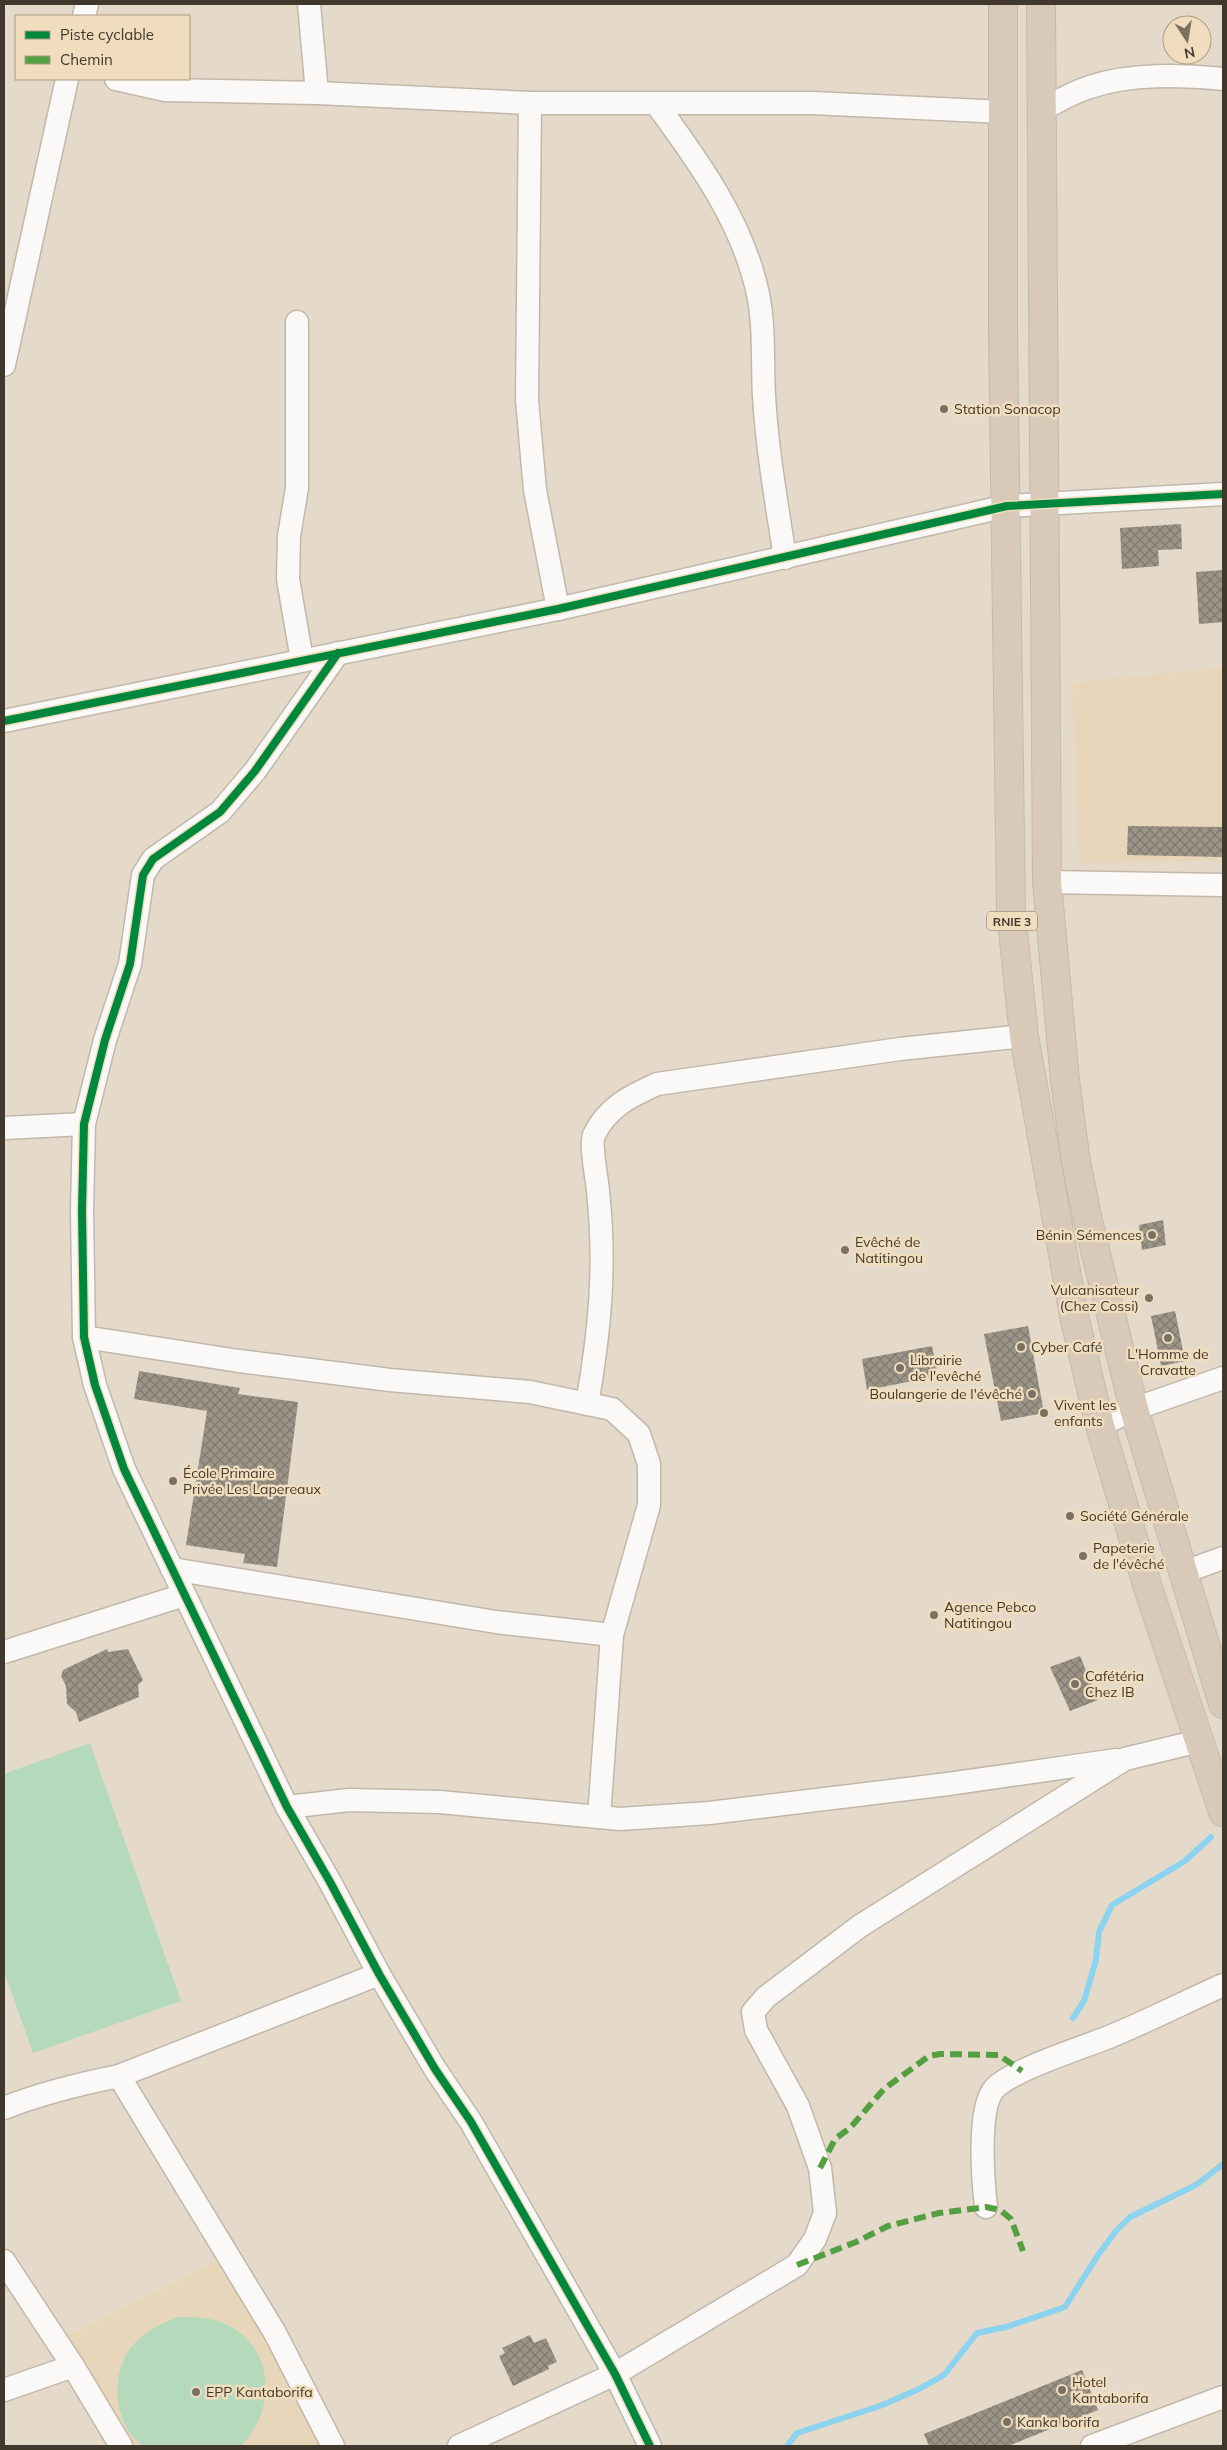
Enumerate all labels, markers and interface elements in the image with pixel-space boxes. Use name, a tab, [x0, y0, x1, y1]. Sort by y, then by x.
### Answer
legend	[15, 15, 190, 80]
north arrow	[1162, 15, 1212, 65]
text: Piste cyclable	[60, 25, 154, 44]
text: N	[1183, 43, 1197, 63]
text: Chemin	[60, 50, 113, 69]
place label: Station Sonacop	[954, 400, 1061, 418]
marker: Station Sonacop	[938, 403, 950, 415]
road number: RNIE 3	[987, 911, 1037, 930]
place label: Bénin Sémences	[1036, 1226, 1142, 1244]
marker: Bénin Sémences	[1146, 1229, 1158, 1241]
place label: Evêché de Natitingou	[855, 1233, 923, 1267]
marker: Evêché de Natitingou	[839, 1244, 851, 1256]
place label: Vulcanisateur (Chez Cossi)	[1051, 1281, 1140, 1315]
marker: Vulcanisateur (Chez Cossi)	[1143, 1292, 1155, 1304]
marker: L'Homme de Cravatte	[1162, 1332, 1174, 1344]
place label: Cyber Café	[1031, 1338, 1102, 1356]
marker: Cyber Café	[1015, 1341, 1027, 1353]
place label: L'Homme de Cravatte	[1127, 1345, 1209, 1379]
place label: Librairie de l'evêché	[910, 1351, 981, 1385]
marker: Librairie de l'evêché	[894, 1362, 906, 1374]
place label: Boulangerie de l'évêché	[869, 1385, 1022, 1403]
marker: Boulangerie de l'évêché	[1026, 1388, 1038, 1400]
place label: Vivent les enfants	[1054, 1396, 1117, 1430]
marker: Vivent les enfants	[1038, 1407, 1050, 1419]
place label: École Primaire Privée Les Lapereaux	[183, 1464, 322, 1498]
marker: École Primaire Privée Les Lapereaux	[167, 1475, 179, 1487]
place label: Société Générale	[1080, 1507, 1189, 1525]
marker: Société Générale	[1064, 1510, 1076, 1522]
place label: Papeterie de l'évêché	[1093, 1539, 1164, 1573]
marker: Papeterie de l'évêché	[1077, 1550, 1089, 1562]
place label: Agence Pebco Natitingou	[944, 1598, 1036, 1632]
marker: Agence Pebco Natitingou	[928, 1609, 940, 1621]
place label: Cafétéria Chez IB	[1085, 1667, 1144, 1701]
marker: Cafétéria Chez IB	[1069, 1678, 1081, 1690]
place label: Hotel Kantaborifa	[1072, 2373, 1149, 2407]
place label: EPP Kantaborifa	[206, 2383, 313, 2401]
marker: Hotel Kantaborifa	[1056, 2384, 1068, 2396]
marker: EPP Kantaborifa	[190, 2386, 202, 2398]
place label: Kanka borifa	[1017, 2413, 1100, 2431]
marker: Kanka borifa	[1001, 2416, 1013, 2428]

